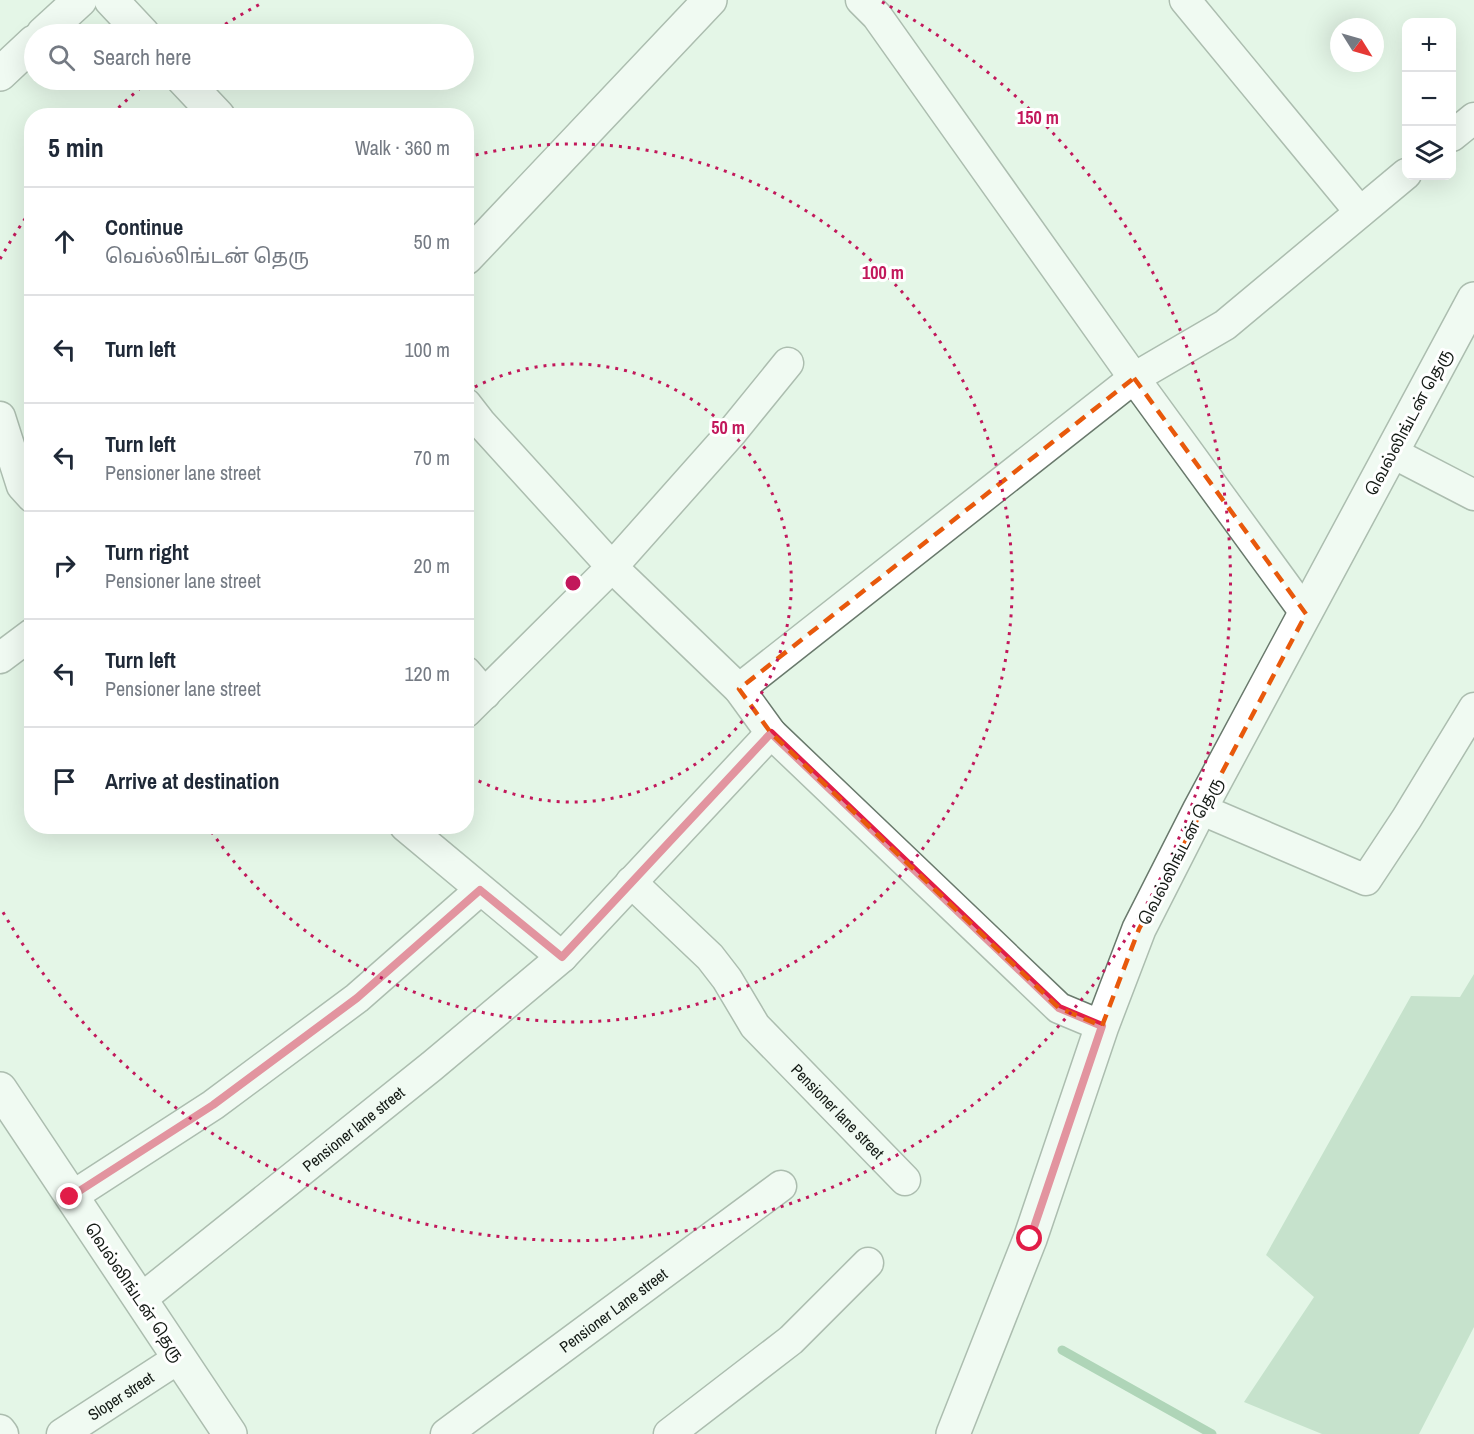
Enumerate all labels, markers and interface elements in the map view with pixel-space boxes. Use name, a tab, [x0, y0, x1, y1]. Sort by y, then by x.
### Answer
north arrow	[1330, 18, 1384, 72]
map controls	[1402, 18, 1456, 180]
button: +	[1402, 18, 1456, 72]
search box	[24, 24, 474, 90]
icon: search	[45, 41, 78, 74]
text: Search here	[93, 42, 191, 72]
button: −	[1402, 72, 1456, 126]
text: 150 m	[1017, 105, 1059, 130]
button: layers	[1402, 126, 1456, 180]
text: 5 min	[48, 130, 104, 165]
text: Walk · 360 m	[355, 134, 450, 161]
text: Continue	[105, 212, 183, 242]
icon: ahead	[48, 225, 81, 258]
text: 50 m	[414, 228, 450, 255]
text: வெல்லிங்டன் தெரு	[105, 242, 309, 269]
text: 100 m	[862, 260, 904, 285]
icon: left	[48, 333, 81, 366]
text: Turn left	[105, 334, 176, 364]
text: 100 m	[404, 336, 450, 363]
street label: வெல்லிங்டன் தெரு	[1360, 345, 1457, 500]
text: 50 m	[711, 415, 745, 440]
text: Turn left	[105, 429, 176, 459]
icon: left	[48, 441, 81, 474]
text: 70 m	[414, 444, 450, 471]
text: Pensioner lane street	[105, 459, 261, 486]
text: Turn right	[105, 537, 189, 567]
icon: right	[48, 549, 81, 582]
text: 20 m	[414, 552, 450, 579]
text: Pensioner lane street	[105, 567, 261, 594]
centre of rings	[563, 573, 583, 593]
text: Turn left	[105, 645, 176, 675]
icon: left	[48, 657, 81, 690]
text: 120 m	[404, 660, 450, 687]
text: Pensioner lane street	[105, 675, 261, 702]
icon: arrive	[48, 765, 81, 798]
text: Arrive at destination	[105, 766, 279, 796]
street label: வெல்லிங்டன் தெரு	[1133, 773, 1228, 929]
street label: Pensioner lane street	[786, 1059, 889, 1164]
street label: Pensioner lane street	[298, 1081, 409, 1177]
route end	[56, 1183, 82, 1209]
street label: வெல்லிங்டன் தெரு	[79, 1218, 190, 1367]
route start	[1016, 1225, 1042, 1251]
street label: Pensioner Lane street	[555, 1263, 672, 1358]
street label: Sloper street	[83, 1366, 158, 1425]

